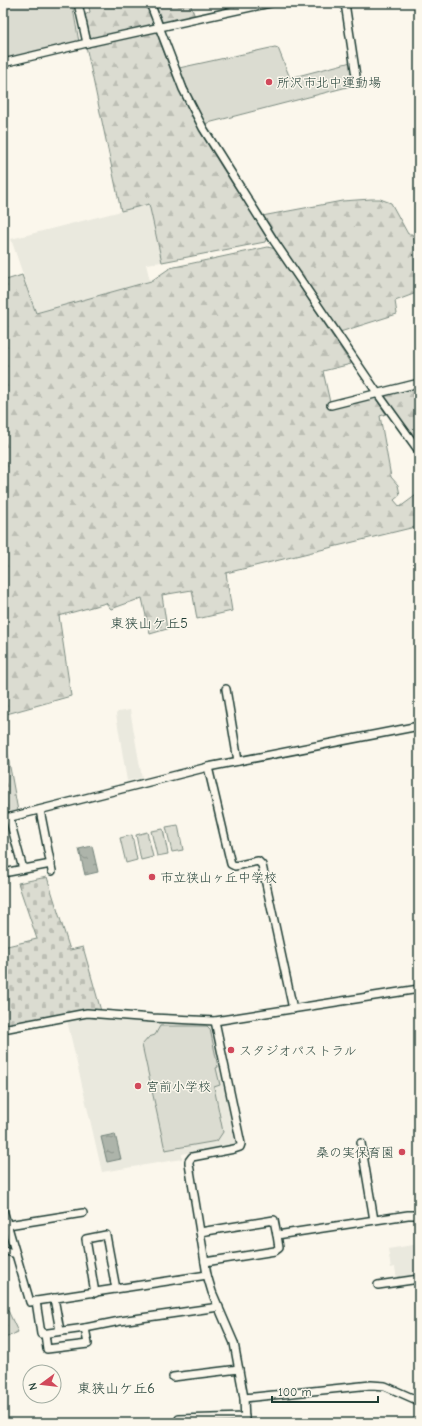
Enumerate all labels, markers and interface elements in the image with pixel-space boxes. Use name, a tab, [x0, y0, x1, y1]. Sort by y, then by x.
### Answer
place label: 所沢市北中運動場	[277, 75, 381, 90]
marker: 所沢市北中運動場	[264, 77, 274, 87]
district label: 東狭山ケ丘5	[110, 615, 188, 632]
place label: 市立狭山ヶ丘中学校	[160, 870, 277, 885]
marker: 市立狭山ヶ丘中学校	[147, 872, 157, 882]
place label: スタジオパストラル	[239, 1043, 357, 1058]
marker: スタジオパストラル	[226, 1045, 236, 1055]
place label: 宮前小学校	[146, 1079, 211, 1094]
marker: 宮前小学校	[133, 1081, 143, 1091]
place label: 桑の実保育園	[316, 1145, 394, 1160]
marker: 桑の実保育園	[397, 1147, 407, 1157]
north arrow	[22, 1364, 62, 1404]
scale bar	[272, 1378, 378, 1404]
district label: 東狭山ケ丘6	[77, 1380, 155, 1397]
text: N	[26, 1381, 40, 1392]
text: 100 m	[278, 1385, 311, 1399]

